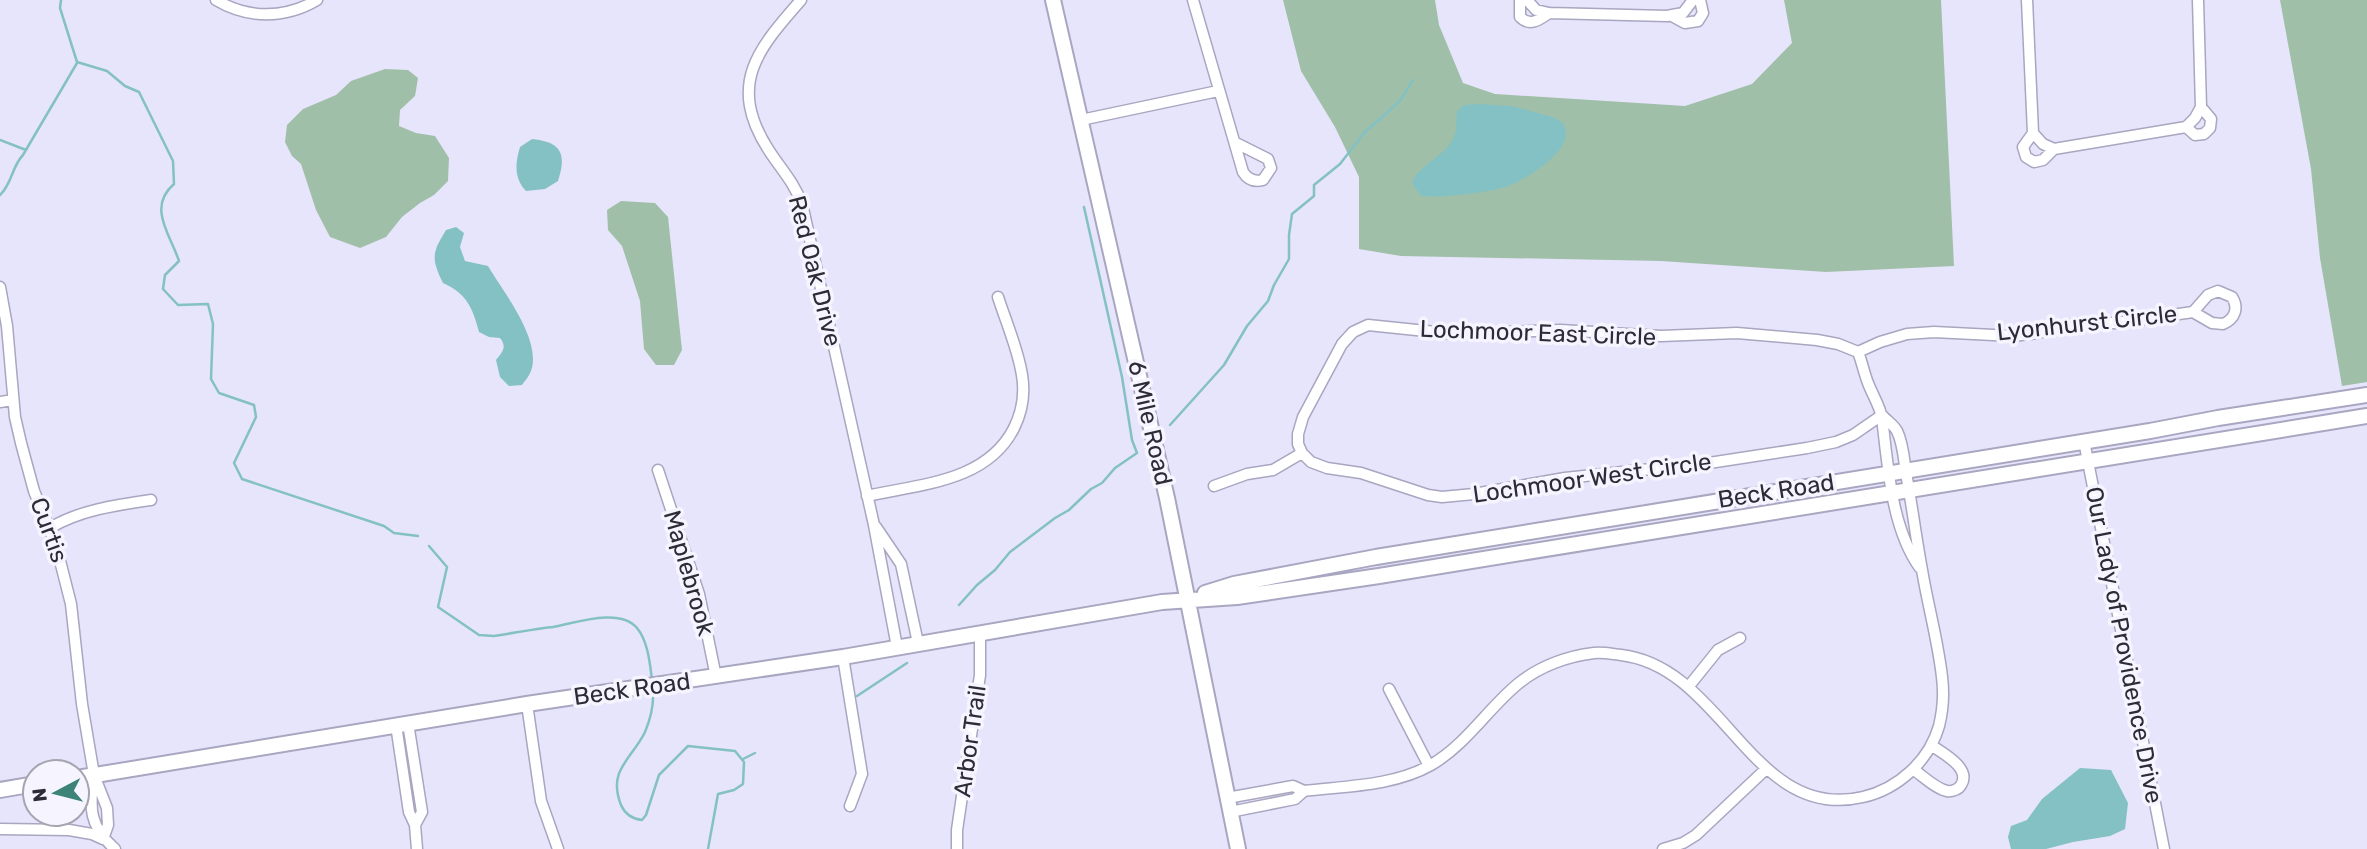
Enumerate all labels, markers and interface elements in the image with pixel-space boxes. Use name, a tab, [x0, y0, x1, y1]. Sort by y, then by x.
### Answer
street label: Red Oak Drive	[783, 193, 847, 349]
street label: Lyonhurst Circle	[1995, 300, 2179, 346]
street label: Lochmoor East Circle	[1419, 315, 1657, 351]
street label: 6 Mile Road	[1122, 358, 1178, 488]
street label: Lochmoor West Circle	[1471, 447, 1713, 509]
street label: Beck Road	[1716, 468, 1836, 514]
street label: Our Lady of Providence Drive	[2080, 484, 2168, 806]
street label: Curtis	[24, 494, 74, 566]
street label: Maplebrook	[658, 507, 720, 639]
street label: Beck Road	[572, 667, 692, 711]
street label: Arbor Trail	[948, 683, 992, 799]
north arrow	[21, 758, 91, 828]
text: N	[27, 787, 52, 803]

